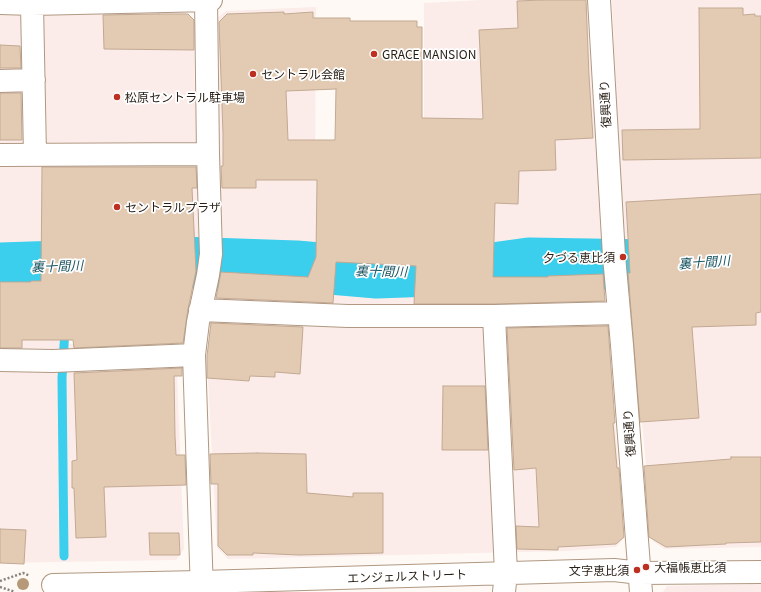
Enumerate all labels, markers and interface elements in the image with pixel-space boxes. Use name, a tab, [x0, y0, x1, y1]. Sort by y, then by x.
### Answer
place label: GRACE MANSION	[382, 47, 476, 61]
marker: GRACE MANSION	[369, 49, 379, 59]
place label: セントラル会館	[261, 67, 345, 81]
marker: セントラル会館	[248, 69, 258, 79]
street label: 復興通り	[597, 80, 613, 128]
place label: 松原セントラル駐車場	[125, 90, 245, 104]
marker: 松原セントラル駐車場	[112, 92, 122, 102]
place label: セントラルプラザ	[125, 200, 221, 214]
marker: セントラルプラザ	[112, 202, 122, 212]
place label: 夕づる恵比須	[543, 250, 615, 264]
marker: 夕づる恵比須	[618, 252, 628, 262]
water label: 裏十間川	[678, 252, 730, 272]
water label: 裏十間川	[31, 257, 83, 275]
water label: 裏十間川	[355, 263, 407, 279]
street label: 復興通り	[620, 409, 638, 457]
place label: 大福帳恵比須	[654, 560, 726, 574]
marker: 大福帳恵比須	[641, 562, 651, 572]
place label: 文字恵比須	[569, 563, 629, 577]
marker: 文字恵比須	[632, 565, 642, 575]
street label: エンジェルストリート	[347, 567, 467, 585]

